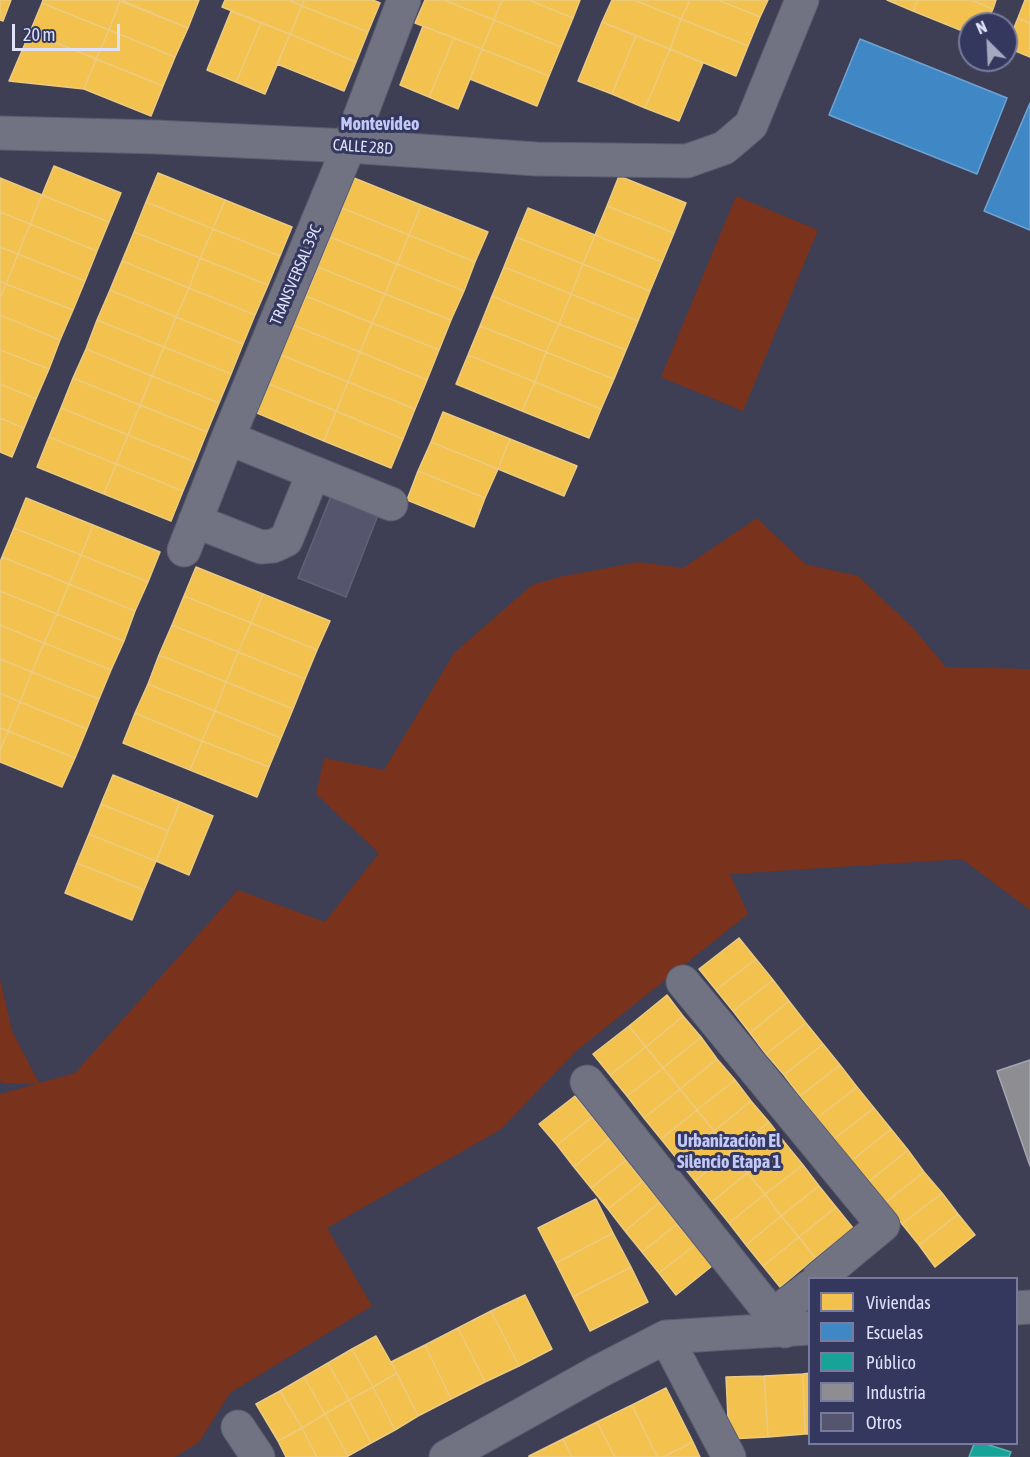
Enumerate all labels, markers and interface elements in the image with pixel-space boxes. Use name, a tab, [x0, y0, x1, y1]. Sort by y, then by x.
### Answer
scale bar	[15, 12, 123, 50]
north arrow	[958, 12, 1018, 72]
text: N	[974, 17, 989, 38]
text: 20 m	[23, 24, 55, 45]
district label: Montevideo	[341, 113, 419, 135]
street label: CALLE 28D	[332, 135, 394, 159]
street label: TRANSVERSAL 39C	[266, 222, 326, 328]
district label: Urbanización El Silencio Etapa 1	[677, 1130, 781, 1172]
legend	[808, 1277, 1018, 1445]
text: Viviendas	[866, 1292, 931, 1313]
text: Escuelas	[866, 1322, 923, 1343]
text: Público	[866, 1352, 916, 1373]
text: Industria	[866, 1382, 926, 1403]
text: Otros	[866, 1412, 902, 1433]

